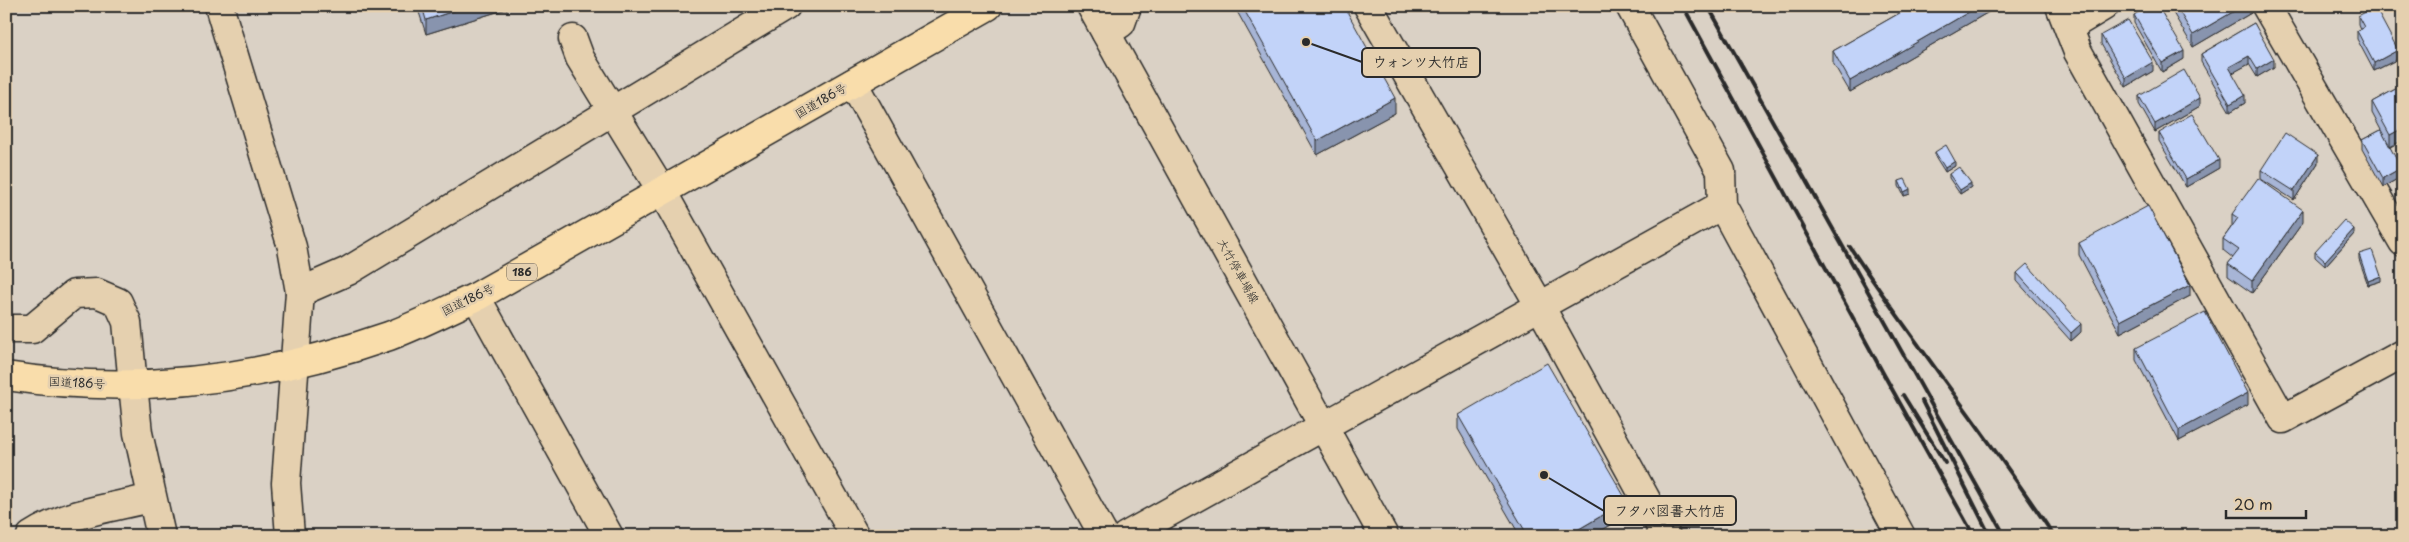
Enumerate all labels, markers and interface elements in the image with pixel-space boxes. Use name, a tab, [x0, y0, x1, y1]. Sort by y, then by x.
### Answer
callout: ウォンツ大竹店	[1362, 48, 1480, 77]
text: ウォンツ大竹店	[1373, 51, 1469, 72]
street label: 国道186号	[791, 78, 850, 122]
street label: 大竹停車場線	[1214, 235, 1264, 306]
road number: 186	[507, 264, 537, 280]
street label: 国道186号	[438, 279, 497, 320]
street label: 国道186号	[48, 372, 106, 392]
scale bar	[2226, 487, 2306, 519]
text: 20 m	[2234, 492, 2273, 515]
callout: フタバ図書大竹店	[1604, 496, 1736, 525]
text: フタバ図書大竹店	[1614, 500, 1726, 521]

